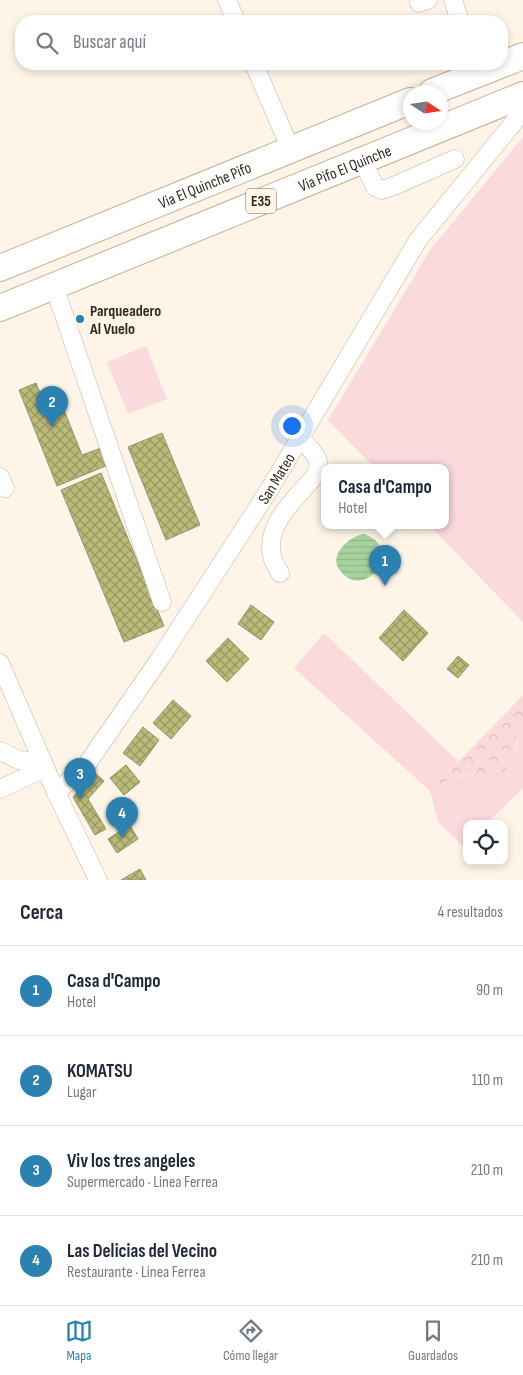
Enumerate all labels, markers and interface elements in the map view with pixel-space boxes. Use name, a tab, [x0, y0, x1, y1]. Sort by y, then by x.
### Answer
search box	[15, 15, 508, 70]
icon: search	[33, 29, 61, 57]
text: Buscar aquí	[73, 31, 146, 54]
north arrow	[403, 85, 448, 130]
street label: Via Pifo El Quinche	[296, 142, 394, 196]
street label: Via El Quinche Pifo	[156, 159, 254, 213]
road number: E35	[246, 188, 276, 214]
place label: Parqueadero Al Vuelo	[89, 302, 161, 339]
marker: Parqueadero Al Vuelo	[74, 313, 86, 325]
pin: 2	[36, 386, 68, 427]
your location	[279, 413, 305, 439]
street label: San Mateo	[254, 450, 300, 508]
popup	[321, 464, 449, 529]
text: Casa d'Campo	[338, 476, 432, 499]
text: Hotel	[338, 499, 367, 518]
pin: 1	[369, 545, 401, 586]
pin: 3	[64, 758, 96, 799]
pin: 4	[106, 797, 138, 838]
map controls	[463, 820, 508, 865]
button: locate	[463, 820, 508, 865]
text: Cerca	[20, 900, 63, 925]
text: 4 resultados	[438, 903, 503, 922]
text: Casa d'Campo	[67, 970, 161, 993]
text: 1	[33, 981, 39, 1000]
text: 90 m	[476, 981, 503, 1000]
text: Hotel	[67, 993, 96, 1012]
text: KOMATSU	[67, 1060, 133, 1083]
text: 2	[32, 1071, 40, 1090]
text: 110 m	[472, 1071, 503, 1090]
text: Lugar	[67, 1083, 97, 1102]
text: Viv los tres angeles	[67, 1150, 195, 1173]
text: 3	[32, 1161, 40, 1180]
text: 210 m	[471, 1161, 503, 1180]
text: Supermercado · Linea Ferrea	[67, 1173, 218, 1192]
text: Las Delicias del Vecino	[67, 1240, 217, 1263]
text: 4	[32, 1251, 40, 1270]
text: 210 m	[471, 1251, 503, 1270]
text: Restaurante · Linea Ferrea	[67, 1263, 206, 1282]
tab: Mapa	[65, 1317, 93, 1364]
tab: Cómo llegar	[223, 1317, 278, 1364]
tab: Guardados	[408, 1317, 458, 1364]

